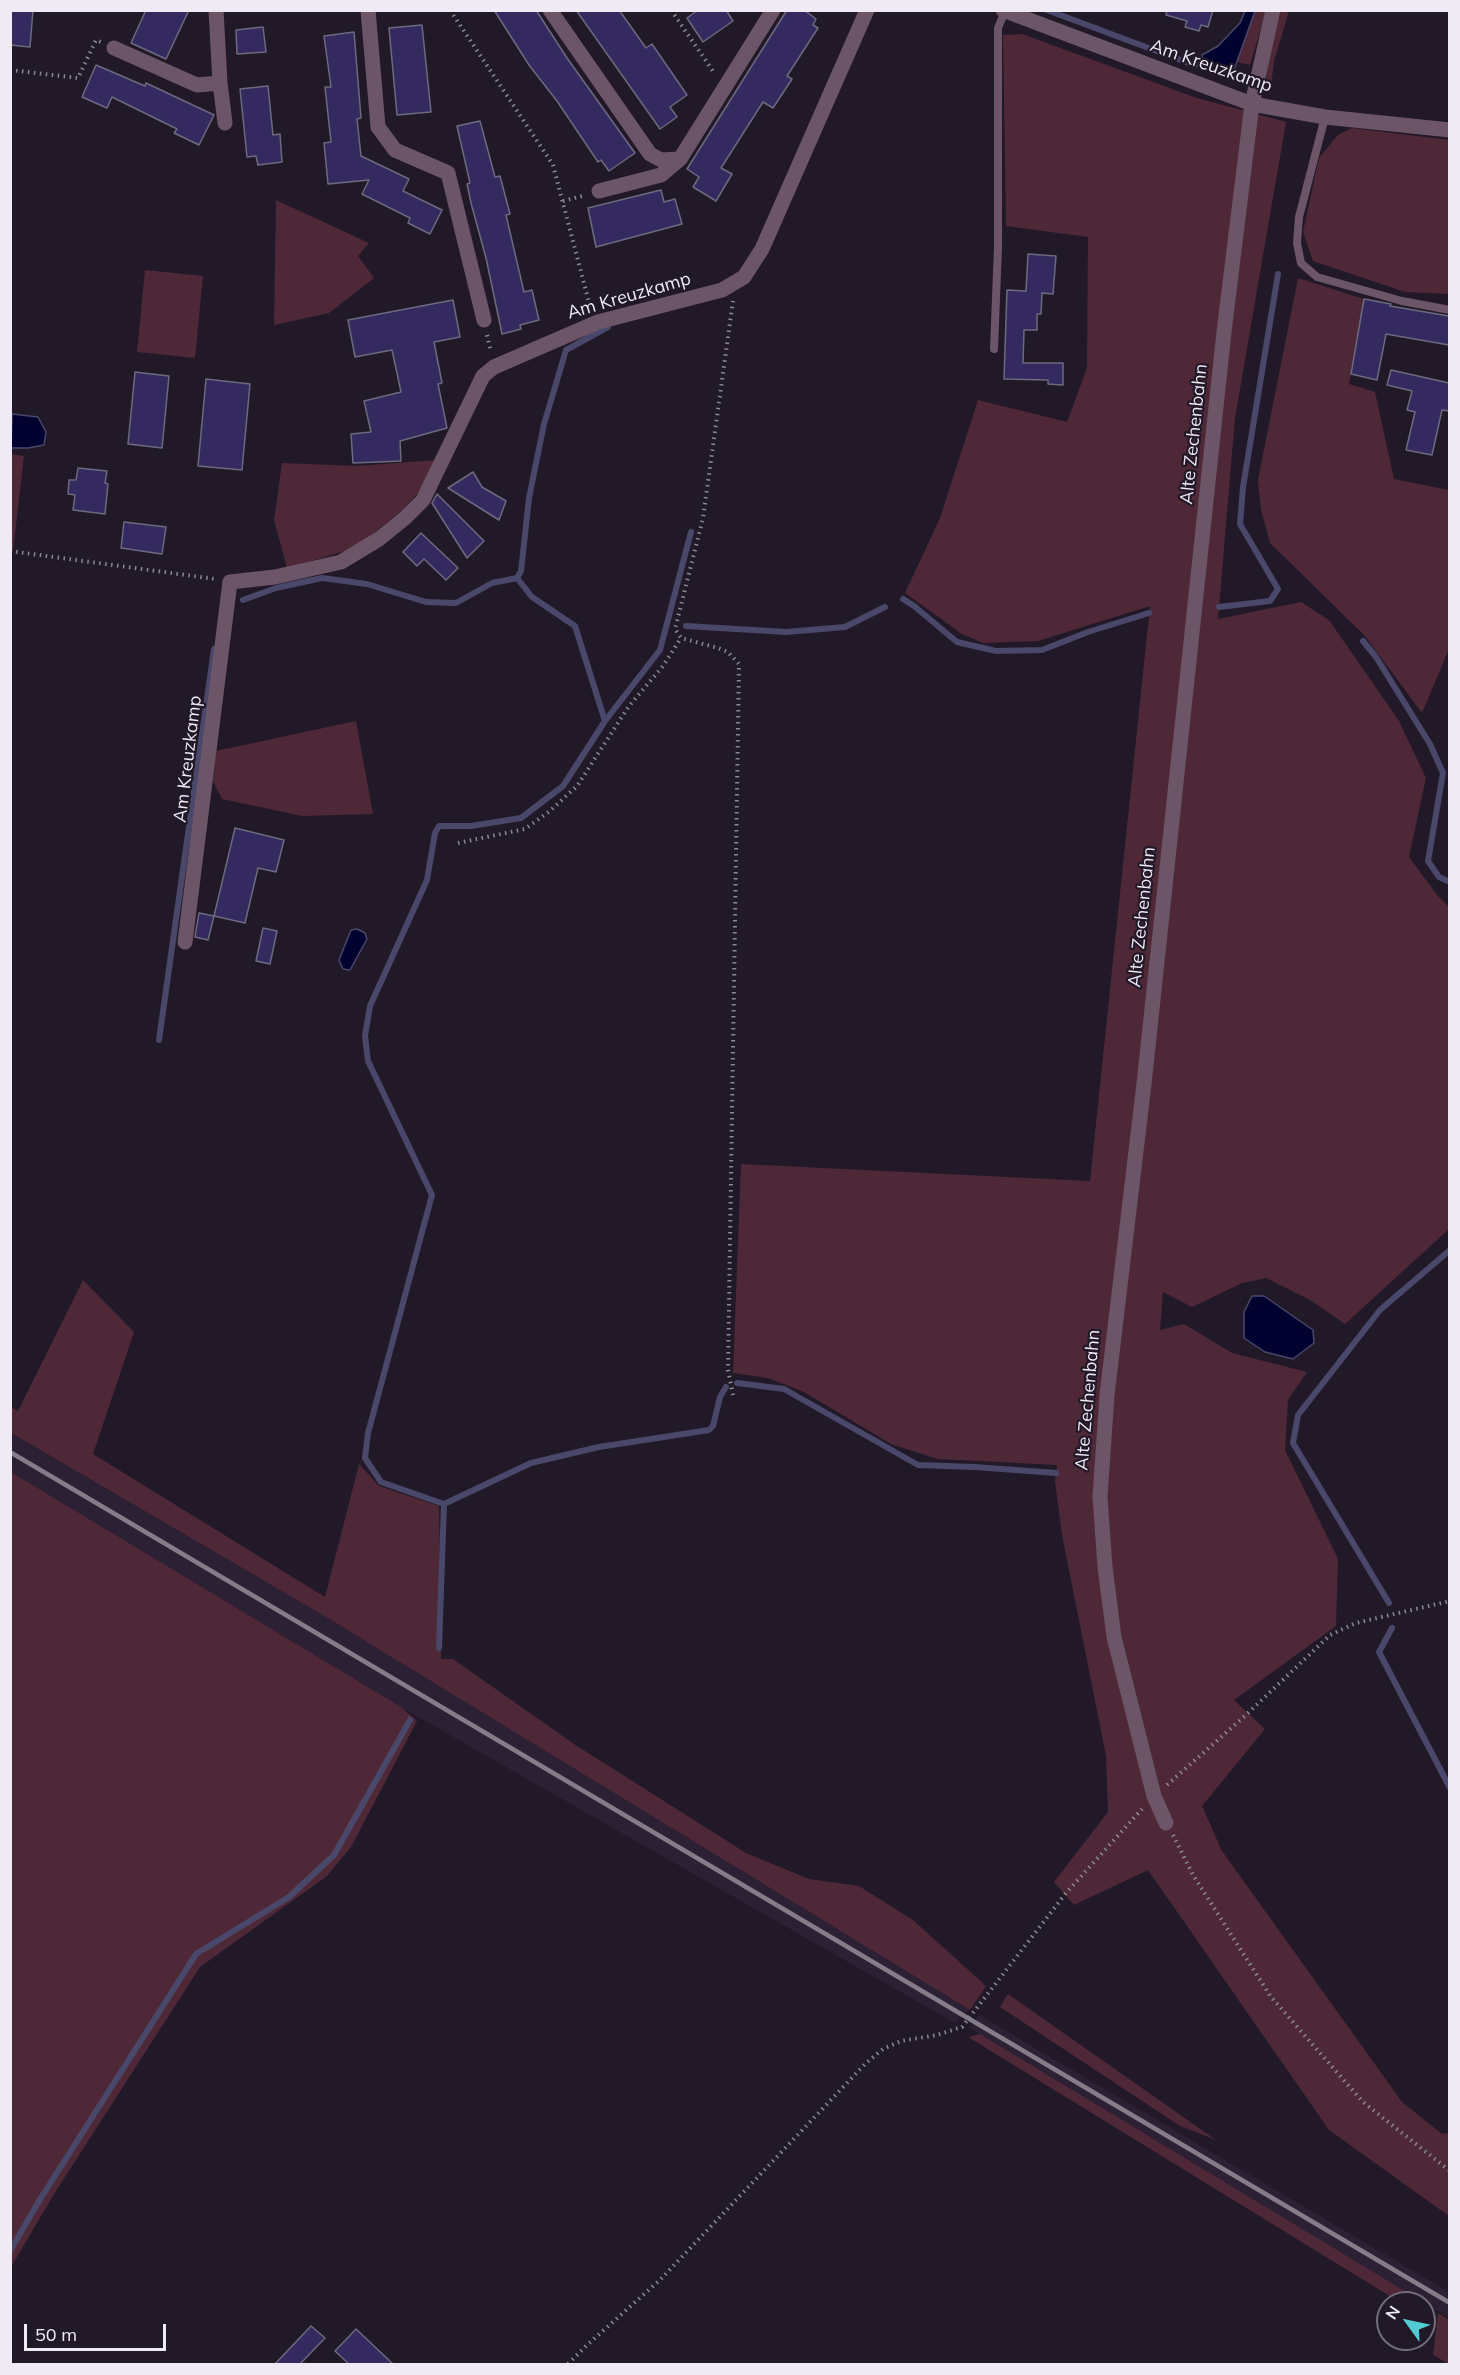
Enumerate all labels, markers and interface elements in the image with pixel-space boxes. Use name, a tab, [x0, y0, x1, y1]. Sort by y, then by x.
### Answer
street label: Am Kreuzkamp	[1147, 35, 1275, 97]
street label: Am Kreuzkamp	[565, 268, 693, 324]
street label: Alte Zechenbahn	[1176, 363, 1212, 505]
street label: Am Kreuzkamp	[170, 694, 206, 824]
street label: Alte Zechenbahn	[1124, 846, 1160, 988]
street label: Alte Zechenbahn	[1071, 1329, 1105, 1471]
north arrow	[1376, 2291, 1436, 2351]
text: N	[1381, 2302, 1404, 2323]
scale bar	[27, 2312, 170, 2350]
text: 50 m	[35, 2323, 77, 2346]

